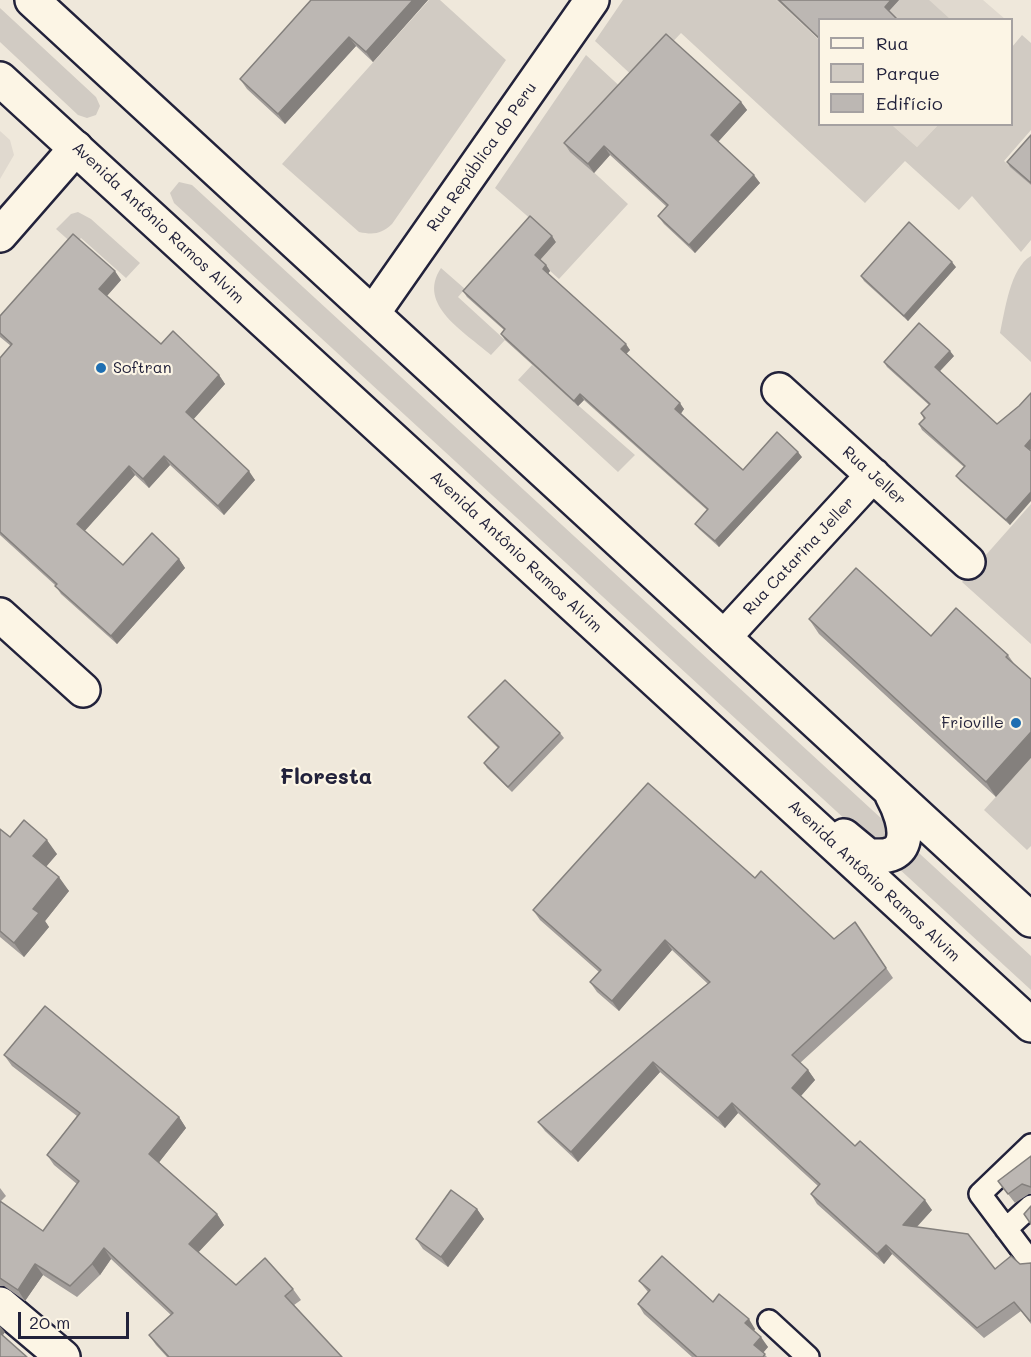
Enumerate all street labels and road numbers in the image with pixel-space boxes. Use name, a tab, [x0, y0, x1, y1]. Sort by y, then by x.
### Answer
street label: Rua República do Peru	[423, 79, 541, 235]
street label: Avenida Antônio Ramos Alvim	[68, 138, 248, 308]
street label: Rua Jeller	[838, 443, 910, 509]
street label: Avenida Antônio Ramos Alvim	[426, 467, 606, 637]
street label: Rua Catarina Jeller	[739, 493, 859, 619]
street label: Avenida Antônio Ramos Alvim	[784, 796, 964, 966]

